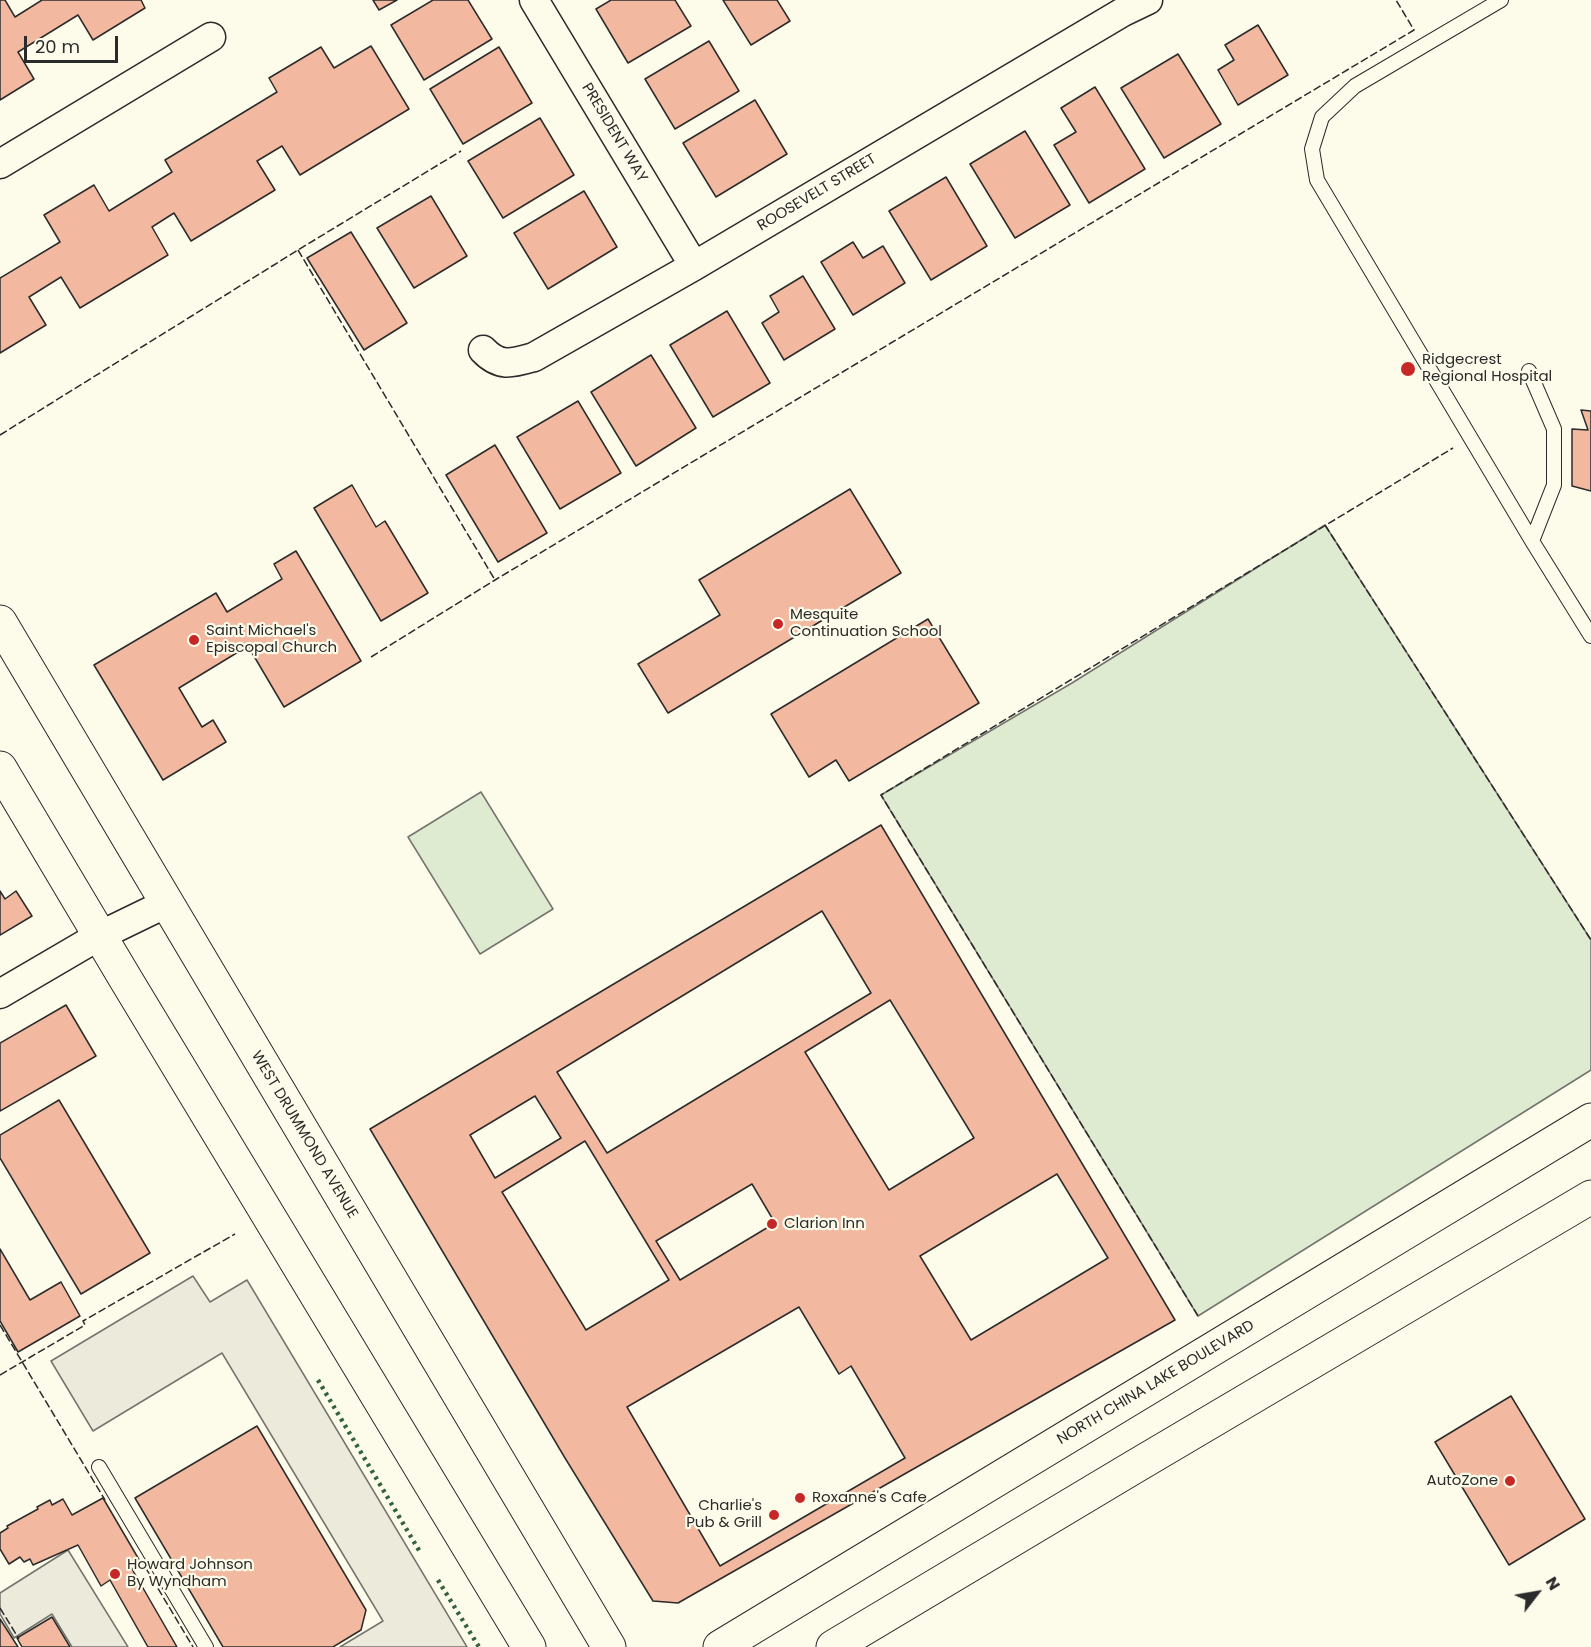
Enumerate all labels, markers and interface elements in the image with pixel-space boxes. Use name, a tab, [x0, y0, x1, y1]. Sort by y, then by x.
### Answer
scale bar	[27, 24, 122, 62]
text: 20 m	[35, 34, 80, 59]
street label: PRESIDENT WAY	[577, 80, 651, 186]
street label: ROOSEVELT STREET	[754, 150, 880, 236]
place label: Ridgecrest Regional Hospital	[1422, 351, 1552, 386]
marker: Ridgecrest Regional Hospital	[1399, 360, 1417, 378]
place label: Mesquite Continuation School	[790, 606, 942, 641]
marker: Mesquite Continuation School	[771, 617, 785, 631]
place label: Saint Michael's Episcopal Church	[206, 622, 337, 657]
marker: Saint Michael's Episcopal Church	[187, 633, 201, 647]
street label: WEST DRUMMOND AVENUE	[247, 1048, 361, 1222]
place label: Clarion Inn	[784, 1215, 865, 1233]
marker: Clarion Inn	[765, 1217, 779, 1231]
street label: NORTH CHINA LAKE BOULEVARD	[1054, 1317, 1258, 1449]
place label: AutoZone	[1427, 1472, 1498, 1490]
marker: AutoZone	[1503, 1474, 1517, 1488]
place label: Roxanne's Cafe	[812, 1489, 927, 1507]
marker: Roxanne's Cafe	[793, 1491, 807, 1505]
place label: Charlie's Pub & Grill	[686, 1497, 762, 1532]
marker: Charlie's Pub & Grill	[767, 1508, 781, 1522]
place label: Howard Johnson By Wyndham	[127, 1556, 253, 1591]
north arrow	[1507, 1563, 1567, 1623]
marker: Howard Johnson By Wyndham	[108, 1567, 122, 1581]
text: N	[1540, 1572, 1566, 1595]

